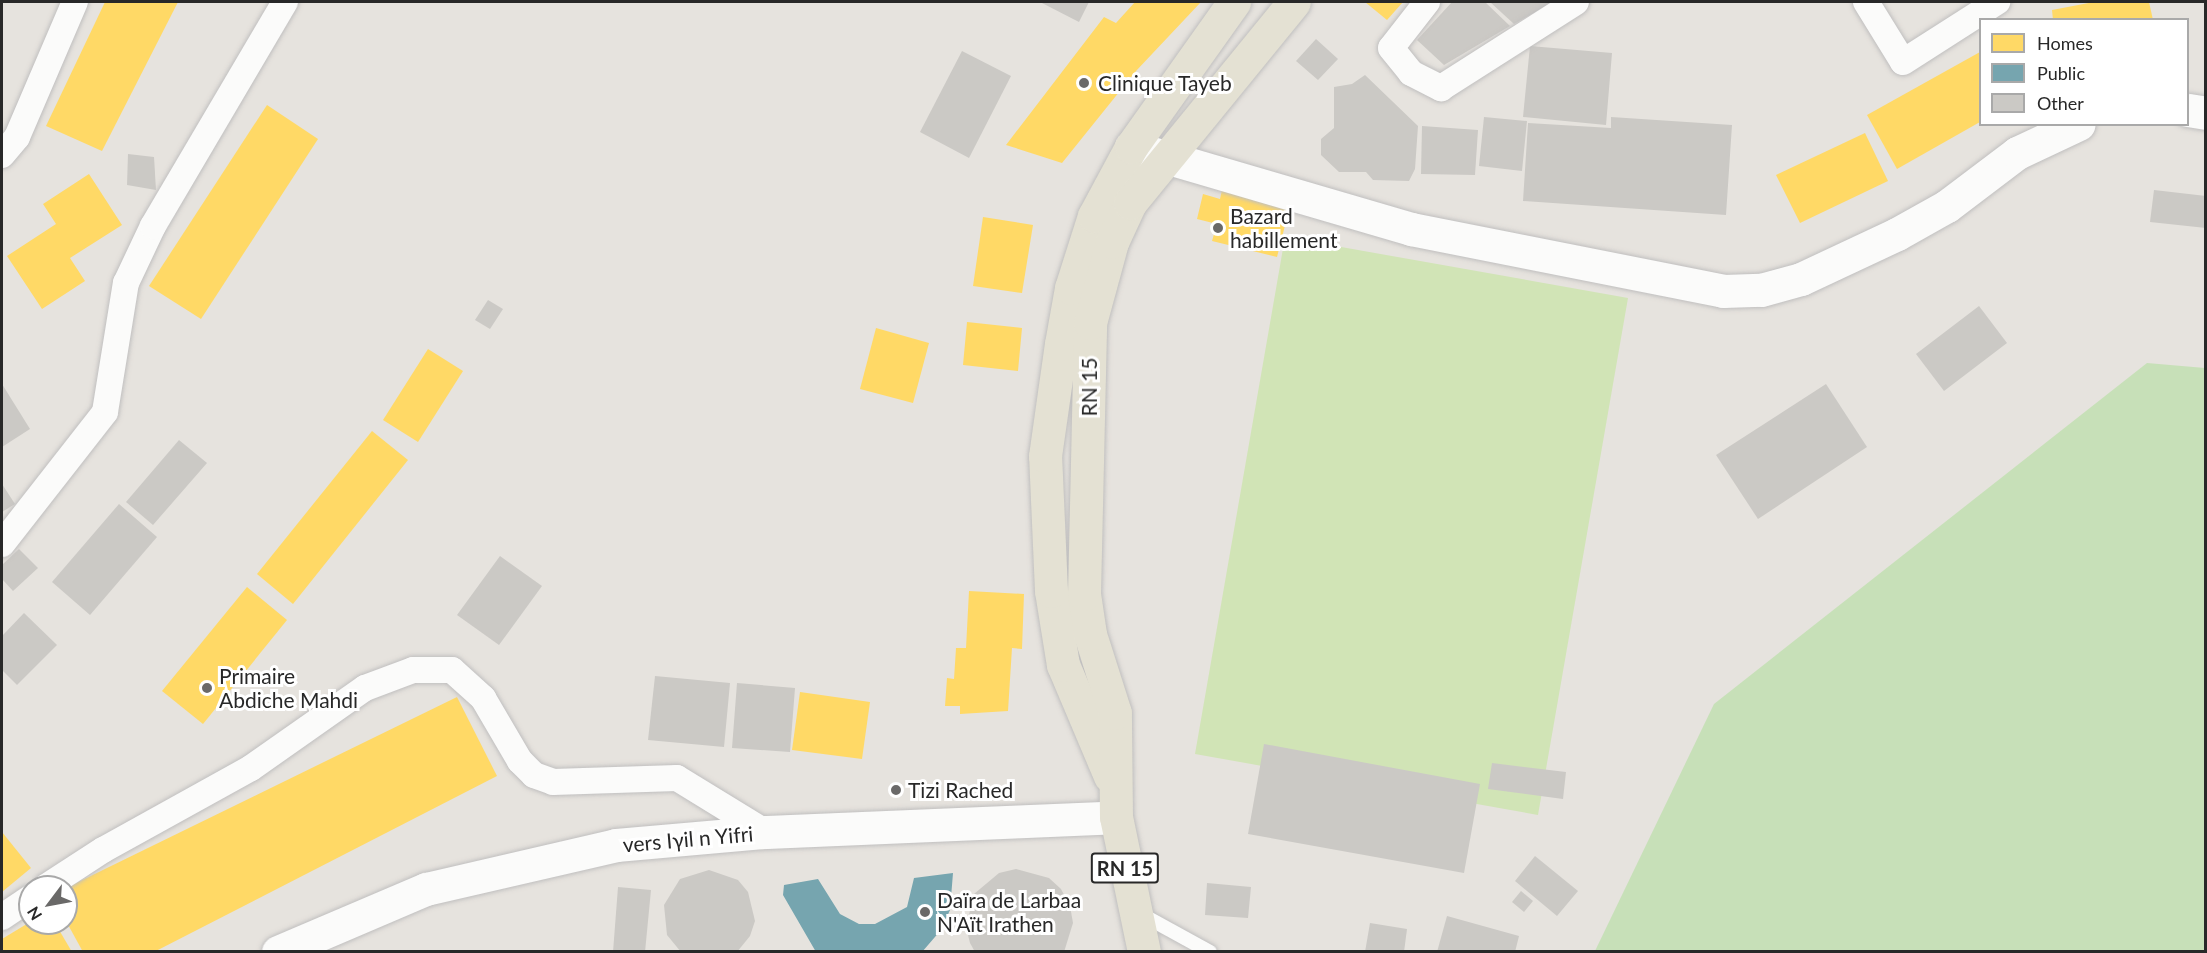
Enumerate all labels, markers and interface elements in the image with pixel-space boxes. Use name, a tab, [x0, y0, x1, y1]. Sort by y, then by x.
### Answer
legend	[1979, 18, 2189, 126]
text: Homes	[2037, 32, 2093, 54]
text: Public	[2037, 62, 2085, 84]
place label: Clinique Tayeb	[1098, 70, 1232, 96]
marker: Clinique Tayeb	[1075, 74, 1093, 92]
text: Other	[2037, 92, 2084, 114]
place label: Bazard habillement	[1230, 203, 1337, 253]
marker: Bazard habillement	[1211, 221, 1225, 235]
street label: RN 15	[1076, 358, 1102, 416]
place label: Primaire Abdiche Mahdi	[219, 663, 358, 713]
marker: Primaire Abdiche Mahdi	[200, 681, 214, 695]
place label: Tizi Rached	[908, 777, 1013, 803]
marker: Tizi Rached	[889, 783, 903, 797]
street label: vers Iγil n Yifri	[621, 821, 755, 857]
road number: RN 15	[1090, 851, 1160, 885]
north arrow	[18, 875, 78, 935]
place label: Daïra de Larbaa N'Aït Irathen	[937, 887, 1081, 937]
text: N	[23, 903, 45, 924]
marker: Daïra de Larbaa N'Aït Irathen	[918, 905, 932, 919]

